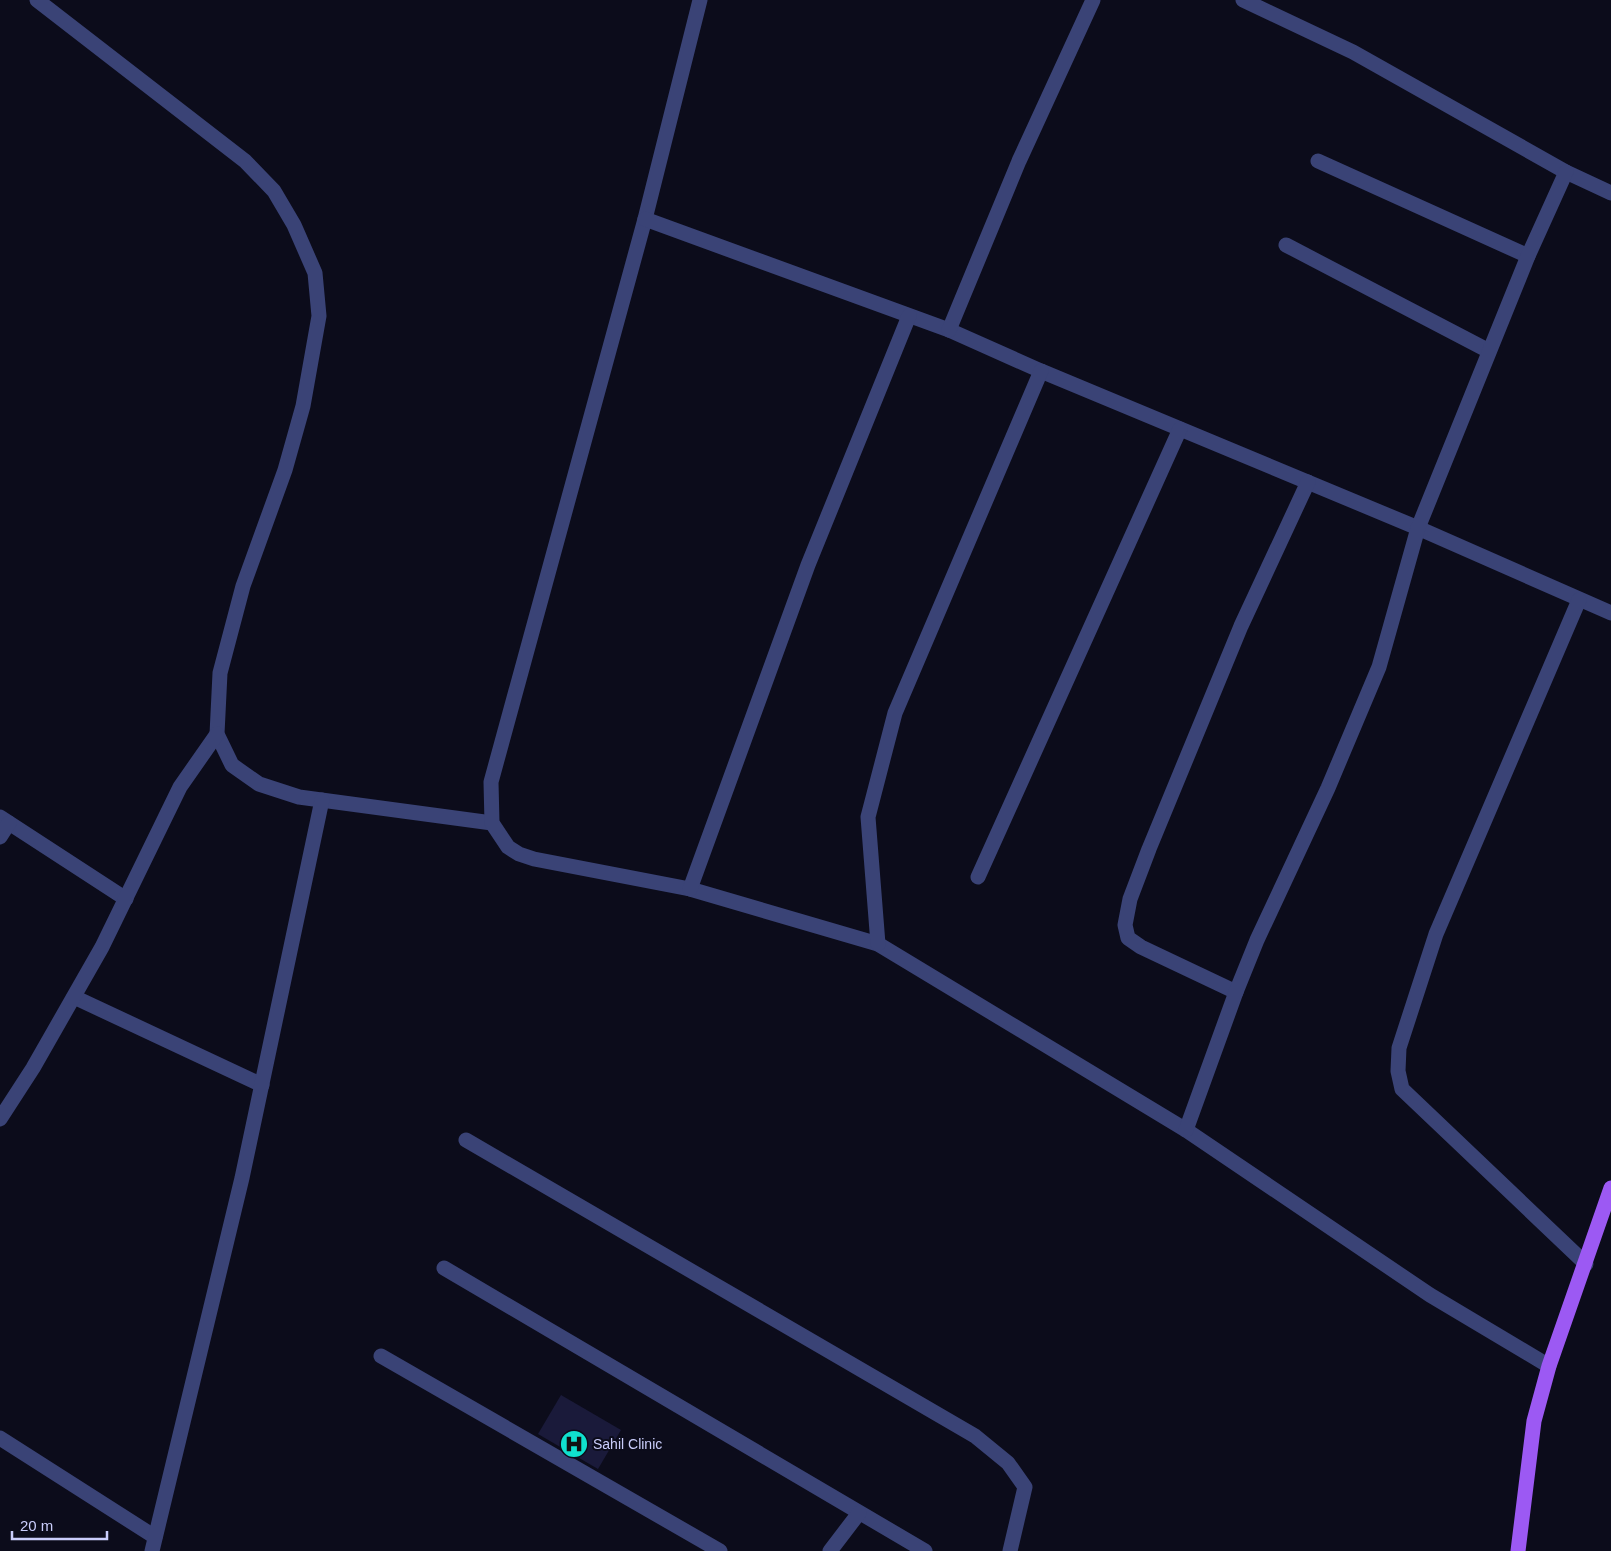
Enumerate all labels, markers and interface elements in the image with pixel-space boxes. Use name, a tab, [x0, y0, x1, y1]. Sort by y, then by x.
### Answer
hospital icon: Sahil Clinic	[559, 1429, 589, 1459]
place label: Sahil Clinic	[593, 1436, 662, 1452]
scale bar	[12, 1508, 108, 1540]
text: 20 m	[20, 1517, 53, 1534]

